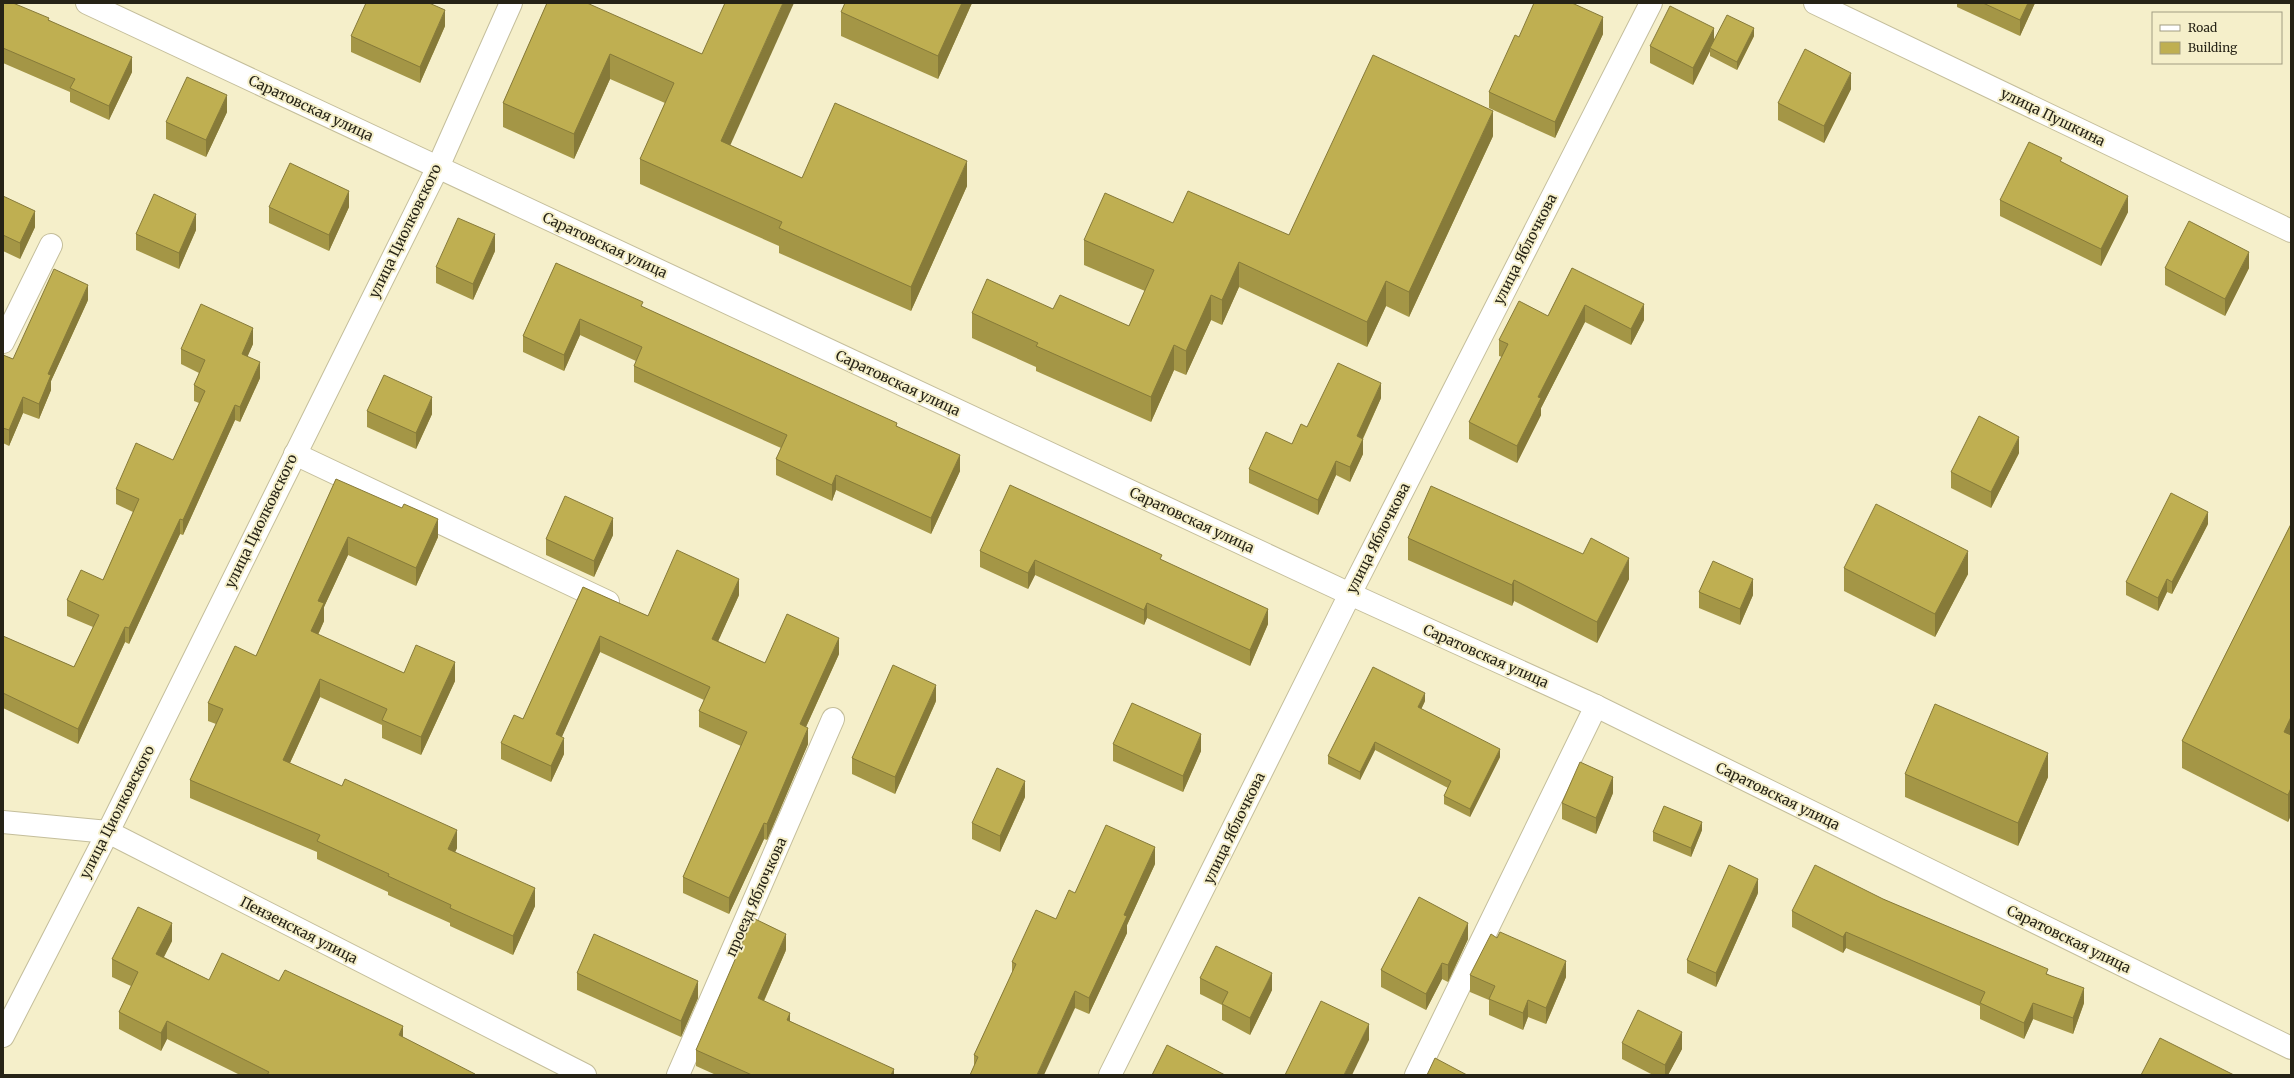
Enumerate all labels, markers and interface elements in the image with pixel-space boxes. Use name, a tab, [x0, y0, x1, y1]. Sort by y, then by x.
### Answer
legend	[2152, 12, 2282, 64]
text: Road	[2188, 20, 2217, 35]
text: Building	[2188, 40, 2238, 55]
street label: Саратовская улица	[246, 71, 377, 145]
street label: улица Пушкина	[1998, 84, 2109, 150]
street label: улица Циолковского	[365, 161, 445, 301]
street label: улица Яблочкова	[1489, 190, 1561, 307]
street label: Саратовская улица	[540, 208, 671, 282]
street label: Саратовская улица	[833, 346, 964, 420]
street label: улица Циолковского	[221, 451, 301, 591]
street label: улица Яблочкова	[1342, 479, 1414, 596]
street label: Саратовская улица	[1127, 483, 1258, 557]
street label: Саратовская улица	[1420, 620, 1552, 692]
street label: улица Циолковского	[76, 742, 158, 882]
street label: Саратовская улица	[1713, 758, 1843, 834]
street label: улица Яблочкова	[1199, 769, 1269, 887]
street label: проезд Яблочкова	[722, 834, 791, 959]
street label: Пензенская улица	[237, 893, 361, 968]
street label: Саратовская улица	[2004, 901, 2134, 977]

